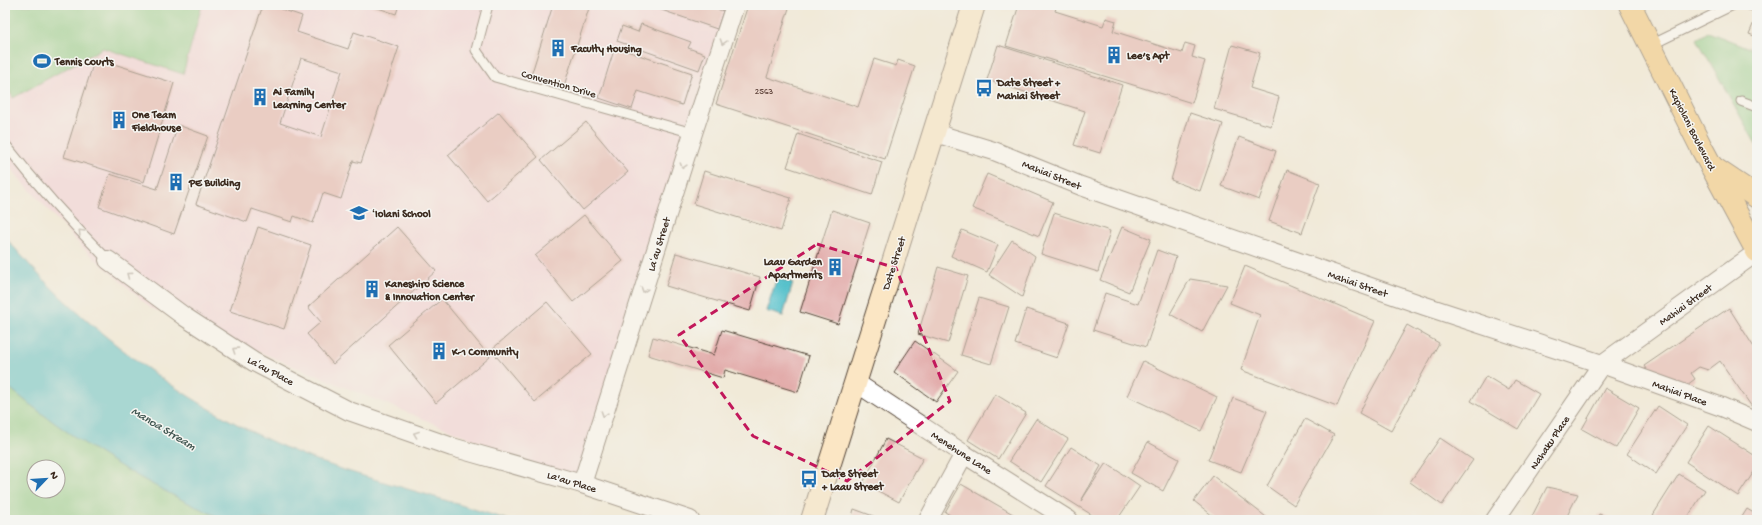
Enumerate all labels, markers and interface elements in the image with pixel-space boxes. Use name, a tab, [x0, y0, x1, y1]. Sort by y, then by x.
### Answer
building icon: Faculty Housing	[548, 38, 568, 58]
one-way arrow	[719, 38, 728, 45]
place label: Faculty Housing	[570, 43, 642, 57]
building icon: Lee’s Apt	[1104, 45, 1124, 65]
place label: Lee’s Apt	[1127, 50, 1170, 63]
sports icon: Tennis Courts	[32, 51, 52, 71]
place label: Tennis Courts	[54, 56, 115, 69]
street label: Convention Drive	[520, 69, 597, 101]
place label: Date Street + Mahiai Street	[996, 77, 1061, 103]
bus stop icon: Date Street + Mahiai Street	[974, 78, 994, 98]
building icon: Ai Family Learning Center	[250, 87, 270, 107]
place label: Ai Family Learning Center	[272, 87, 346, 113]
house number: 2563	[755, 87, 774, 98]
street label: Kapiolani Boulevard	[1665, 87, 1718, 174]
building icon: One Team Fieldhouse	[109, 110, 129, 130]
place label: One Team Fieldhouse	[131, 110, 182, 135]
street label: Mahiai Street	[1020, 159, 1084, 194]
one-way arrow	[679, 162, 687, 169]
building icon: PE Building	[166, 172, 186, 192]
place label: PE Building	[188, 178, 241, 191]
school or university icon: ʻIolani School	[349, 203, 369, 223]
place label: ʻIolani School	[372, 209, 431, 221]
street label: Laʻau Street	[645, 214, 674, 273]
one-way arrow	[78, 230, 86, 237]
street label: Date Street	[880, 234, 910, 293]
place label: Laau Garden Apartments	[764, 257, 823, 282]
building icon: Laau Garden Apartments	[825, 257, 845, 277]
street label: Mahiai Street	[1326, 269, 1390, 301]
one-way arrow	[126, 273, 133, 280]
building icon: Kaneshiro Science & Innovation Center	[362, 279, 382, 299]
place label: Kaneshiro Science & Innovation Center	[384, 279, 475, 304]
street label: Mahiai Street	[1657, 282, 1716, 329]
one-way arrow	[640, 286, 649, 293]
building icon: K-1 Community	[429, 341, 449, 361]
place label: K-1 Community	[451, 346, 519, 359]
one-way arrow	[232, 347, 239, 355]
street label: Laʻau Place	[245, 354, 296, 389]
street label: Mahiai Place	[1650, 378, 1709, 409]
water label: Manoa Stream	[128, 405, 198, 455]
one-way arrow	[601, 410, 609, 417]
street label: Nahaku Place	[1528, 414, 1573, 472]
street label: Menehune Lane	[928, 430, 994, 478]
one-way arrow	[412, 431, 419, 439]
north arrow	[26, 459, 66, 499]
place label: Date Street + Laau Street	[821, 468, 885, 494]
bus stop icon: Date Street + Laau Street	[799, 469, 819, 489]
text: N	[46, 470, 60, 481]
street label: La'au Place	[545, 470, 598, 496]

